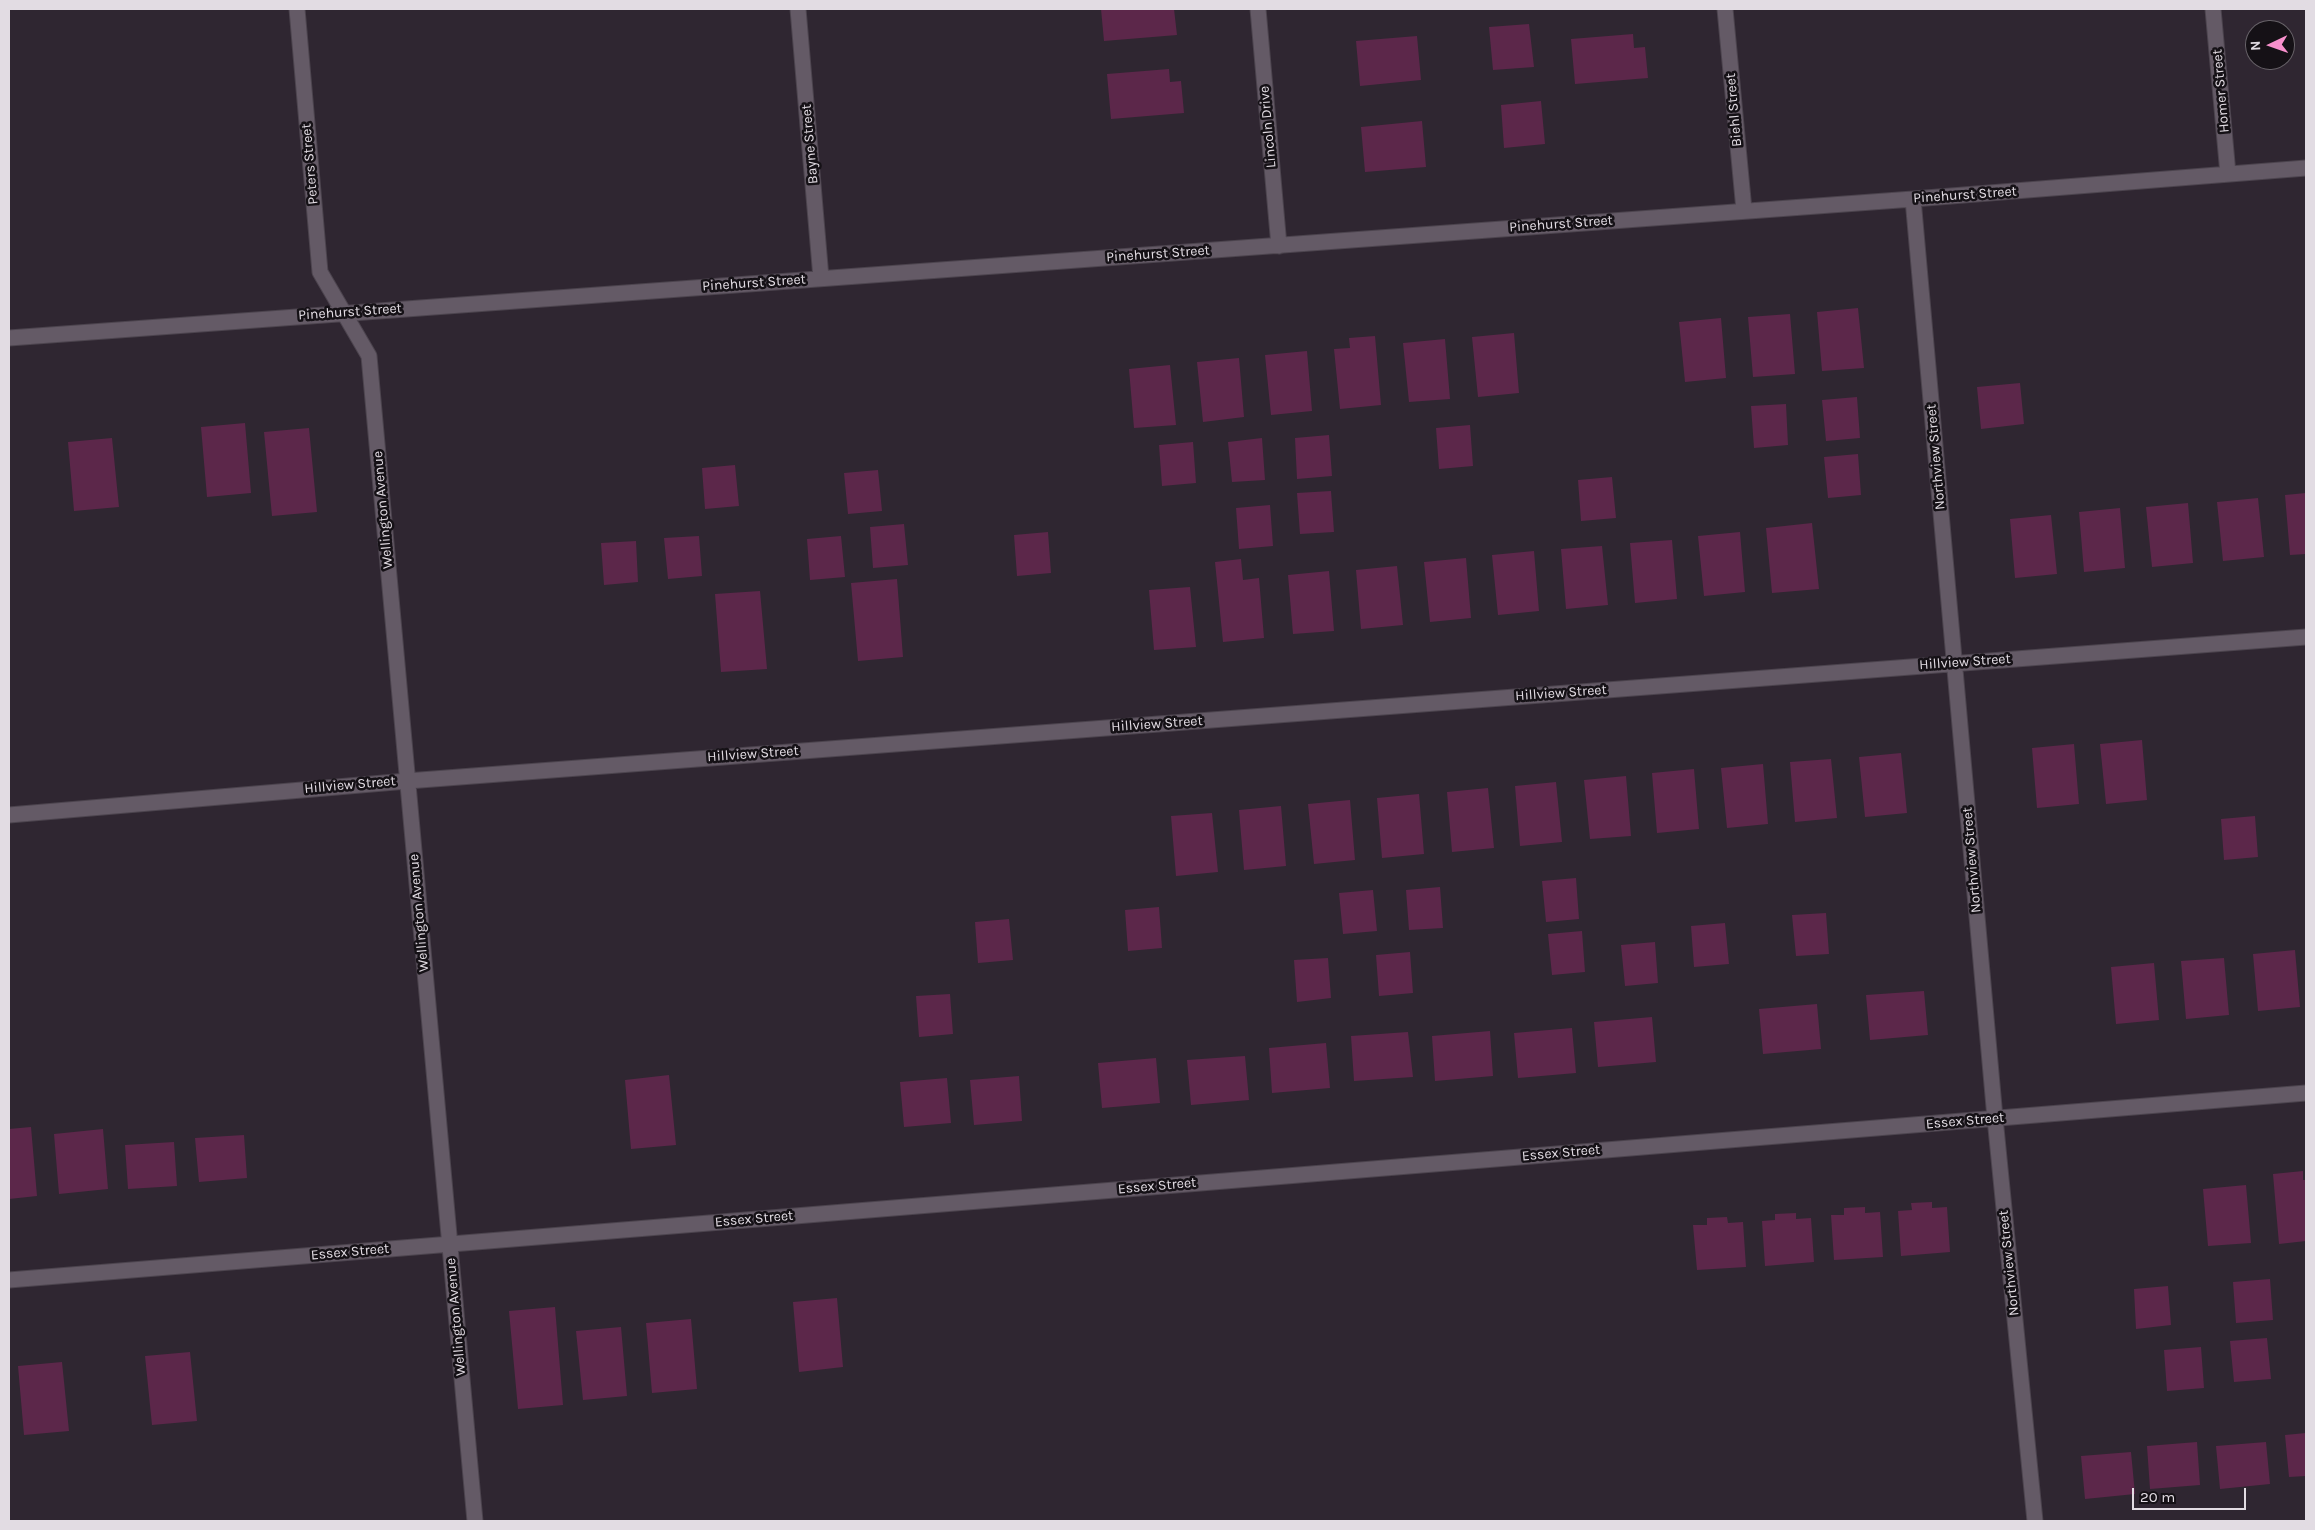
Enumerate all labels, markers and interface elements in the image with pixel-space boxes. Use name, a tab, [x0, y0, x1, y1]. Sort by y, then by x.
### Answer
north arrow	[2245, 20, 2295, 70]
text: N	[2247, 40, 2264, 51]
street label: Homer Street	[2209, 48, 2233, 134]
street label: Biehl Street	[1722, 72, 1746, 148]
street label: Lincoln Drive	[1256, 85, 1280, 169]
street label: Bayne Street	[798, 103, 822, 185]
street label: Peters Street	[298, 123, 322, 205]
street label: Pinehurst Street	[1913, 183, 2017, 207]
street label: Pinehurst Street	[1509, 212, 1613, 236]
street label: Pinehurst Street	[1106, 242, 1210, 266]
street label: Pinehurst Street	[702, 271, 806, 295]
street label: Pinehurst Street	[298, 300, 402, 324]
street label: Northview Street	[1923, 403, 1949, 511]
street label: Wellington Avenue	[369, 450, 397, 570]
street label: Hillview Street	[1919, 650, 2011, 674]
street label: Hillview Street	[1515, 681, 1607, 705]
street label: Hillview Street	[1111, 712, 1203, 736]
street label: Hillview Street	[707, 742, 799, 766]
street label: Hillview Street	[304, 773, 396, 797]
street label: Northview Street	[1959, 806, 1985, 914]
street label: Wellington Avenue	[405, 853, 433, 973]
street label: Essex Street	[1925, 1109, 2005, 1133]
street label: Essex Street	[1521, 1141, 1601, 1165]
street label: Essex Street	[1117, 1174, 1197, 1198]
street label: Essex Street	[714, 1207, 794, 1231]
street label: Northview Street	[1995, 1209, 2023, 1317]
street label: Essex Street	[310, 1240, 390, 1264]
street label: Wellington Avenue	[442, 1257, 470, 1377]
scale bar	[2135, 1478, 2249, 1510]
text: 20 m	[2140, 1488, 2175, 1506]

